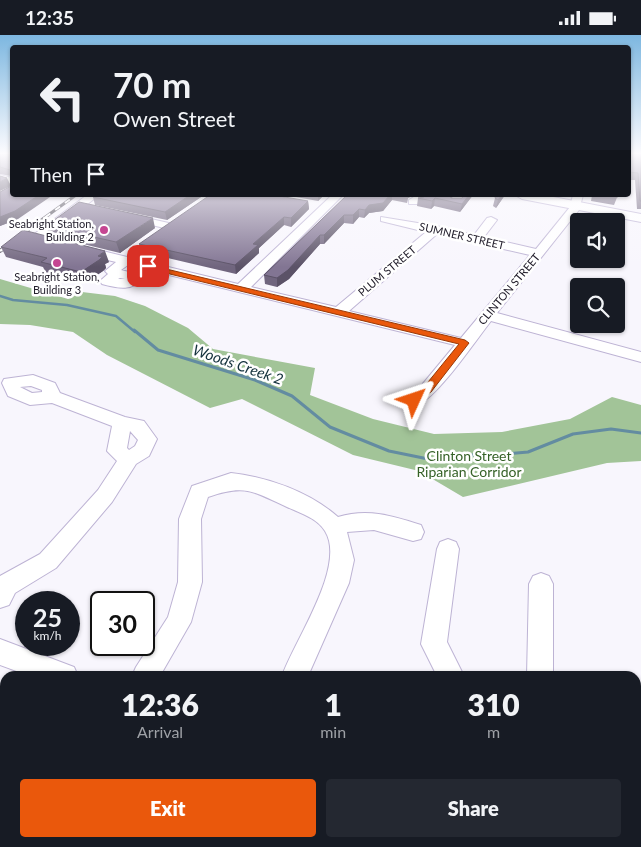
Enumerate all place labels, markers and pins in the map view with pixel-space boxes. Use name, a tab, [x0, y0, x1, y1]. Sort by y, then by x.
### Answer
place label: Seabright Station, Building 2	[9, 217, 94, 243]
marker: Seabright Station, Building 2	[98, 224, 110, 236]
pin	[127, 245, 169, 287]
marker: Seabright Station, Building 3	[51, 257, 63, 269]
place label: Seabright Station, Building 3	[14, 270, 100, 296]

